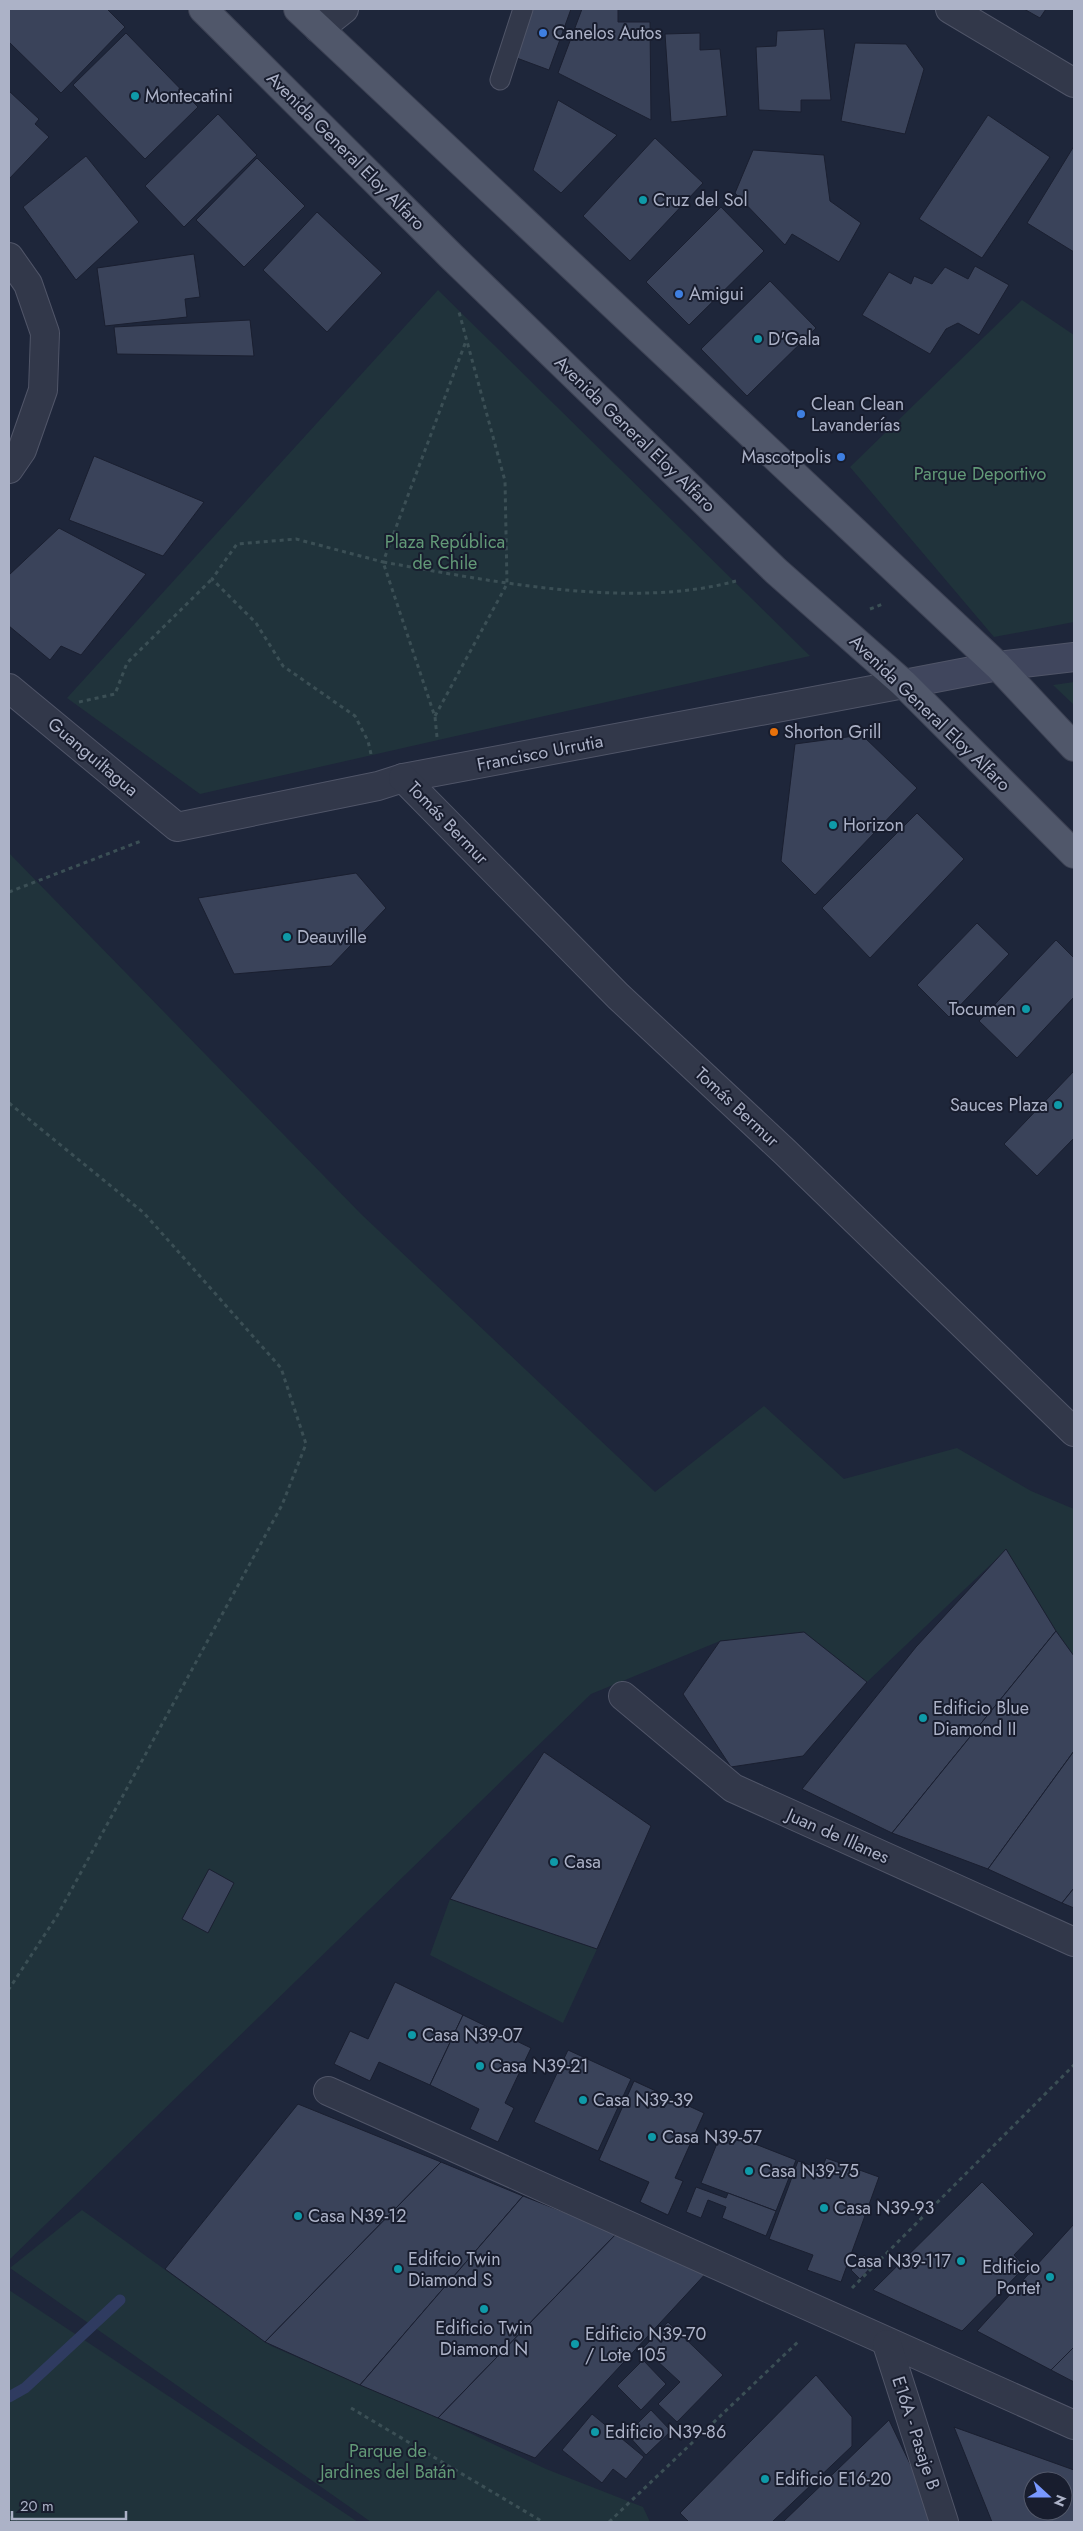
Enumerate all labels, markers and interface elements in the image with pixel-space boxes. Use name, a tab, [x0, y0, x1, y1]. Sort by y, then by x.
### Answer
place label: Canelos Autos	[553, 20, 662, 46]
marker: Canelos Autos	[537, 27, 549, 39]
street label: Avenida General Eloy Alfaro	[261, 66, 431, 236]
place label: Montecatini	[145, 83, 233, 109]
marker: Montecatini	[129, 90, 141, 102]
place label: Cruz del Sol	[653, 187, 748, 213]
marker: Cruz del Sol	[637, 194, 649, 206]
place label: Amigui	[689, 281, 744, 307]
marker: Amigui	[673, 288, 685, 300]
place label: D'Gala	[768, 326, 820, 352]
marker: D'Gala	[752, 333, 764, 345]
street label: Avenida General Eloy Alfaro	[549, 350, 722, 518]
place label: Clean Clean Lavanderías	[811, 391, 904, 438]
marker: Clean Clean Lavanderías	[795, 408, 807, 420]
place label: Mascotpolis	[742, 444, 831, 470]
marker: Mascotpolis	[835, 451, 847, 463]
park label: Parque Deportivo	[914, 461, 1046, 487]
park label: Plaza República de Chile	[385, 529, 505, 576]
street label: Avenida General Eloy Alfaro	[844, 629, 1017, 797]
street label: Guanguiltagua	[42, 711, 144, 803]
place label: Shorton Grill	[784, 719, 881, 745]
marker: Shorton Grill	[768, 726, 780, 738]
street label: Francisco Urrutia	[475, 728, 605, 778]
street label: Tomás Bermur	[401, 775, 495, 871]
place label: Horizon	[843, 812, 904, 838]
marker: Horizon	[827, 819, 839, 831]
place label: Deauville	[297, 924, 367, 950]
marker: Deauville	[281, 931, 293, 943]
place label: Tocumen	[949, 996, 1016, 1022]
marker: Tocumen	[1020, 1003, 1032, 1015]
street label: Tomás Bermur	[689, 1061, 786, 1154]
place label: Sauces Plaza	[950, 1092, 1048, 1118]
marker: Sauces Plaza	[1052, 1099, 1064, 1111]
place label: Edificio Blue Diamond II	[933, 1695, 1029, 1742]
marker: Edificio Blue Diamond II	[917, 1712, 929, 1724]
street label: Juan de Illanes	[781, 1801, 893, 1870]
place label: Casa	[564, 1849, 601, 1875]
marker: Casa	[548, 1856, 560, 1868]
place label: Casa N39-07	[422, 2022, 523, 2048]
marker: Casa N39-07	[406, 2029, 418, 2041]
place label: Casa N39-21	[490, 2053, 589, 2079]
marker: Casa N39-21	[474, 2060, 486, 2072]
place label: Casa N39-39	[593, 2087, 693, 2113]
marker: Casa N39-39	[577, 2094, 589, 2106]
place label: Casa N39-57	[662, 2124, 762, 2150]
marker: Casa N39-57	[646, 2131, 658, 2143]
place label: Casa N39-75	[759, 2158, 859, 2184]
marker: Casa N39-75	[743, 2165, 755, 2177]
place label: Casa N39-93	[834, 2195, 935, 2221]
marker: Casa N39-93	[818, 2202, 830, 2214]
place label: Casa N39-12	[308, 2203, 407, 2229]
marker: Casa N39-12	[292, 2210, 304, 2222]
place label: Edifcio Twin Diamond S	[408, 2246, 501, 2293]
place label: Casa N39-117	[845, 2248, 952, 2274]
place label: Edificio Portet	[982, 2254, 1041, 2301]
marker: Casa N39-117	[955, 2255, 967, 2267]
marker: Edifcio Twin Diamond S	[392, 2263, 404, 2275]
marker: Edificio Portet	[1044, 2271, 1056, 2283]
marker: Edificio Twin Diamond N	[478, 2303, 490, 2315]
place label: Edificio Twin Diamond N	[435, 2315, 533, 2362]
place label: Edificio N39-70 / Lote 105	[585, 2321, 707, 2368]
marker: Edificio N39-70 / Lote 105	[569, 2338, 581, 2350]
street label: E16A - Pasaje B	[885, 2373, 947, 2493]
place label: Edificio N39-86	[605, 2419, 726, 2445]
marker: Edificio N39-86	[589, 2426, 601, 2438]
park label: Parque de Jardines del Batán	[318, 2438, 456, 2485]
place label: Edificio E16-20	[775, 2466, 892, 2492]
north arrow	[1023, 2471, 1073, 2521]
marker: Edificio E16-20	[759, 2473, 771, 2485]
scale bar	[12, 2488, 126, 2520]
text: N	[1049, 2492, 1071, 2509]
text: 20 m	[20, 2495, 54, 2517]

